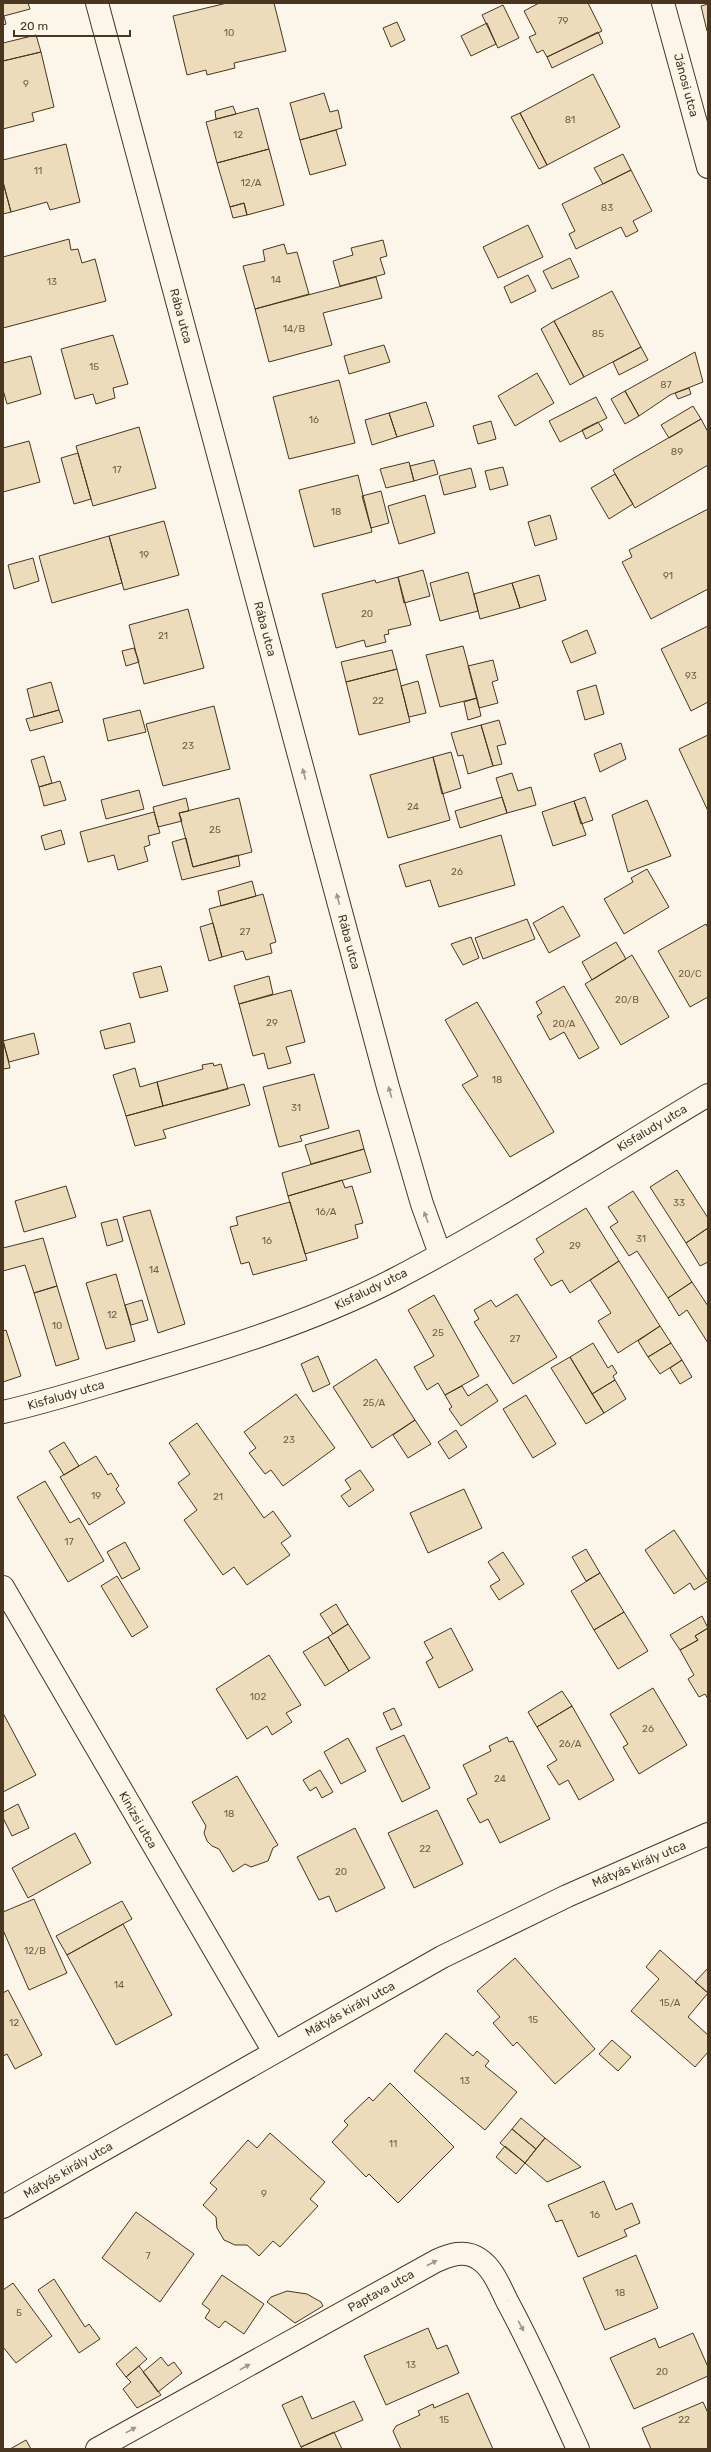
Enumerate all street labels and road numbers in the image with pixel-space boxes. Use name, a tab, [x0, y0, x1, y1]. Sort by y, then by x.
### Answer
street label: Jánosi utca	[671, 52, 701, 118]
street label: Rába utca	[167, 287, 195, 345]
street label: Rába utca	[251, 600, 279, 658]
street label: Rába utca	[335, 913, 363, 971]
street label: Kisfaludy utca	[615, 1102, 689, 1154]
street label: Kisfaludy utca	[332, 1265, 410, 1313]
street label: Kisfaludy utca	[26, 1377, 106, 1413]
street label: Kinizsi utca	[116, 1789, 160, 1851]
street label: Mátyás király utca	[590, 1838, 688, 1890]
street label: Mátyás király utca	[303, 1979, 397, 2039]
street label: Mátyás király utca	[21, 2139, 115, 2201]
street label: Paptava utca	[345, 2267, 417, 2315]

